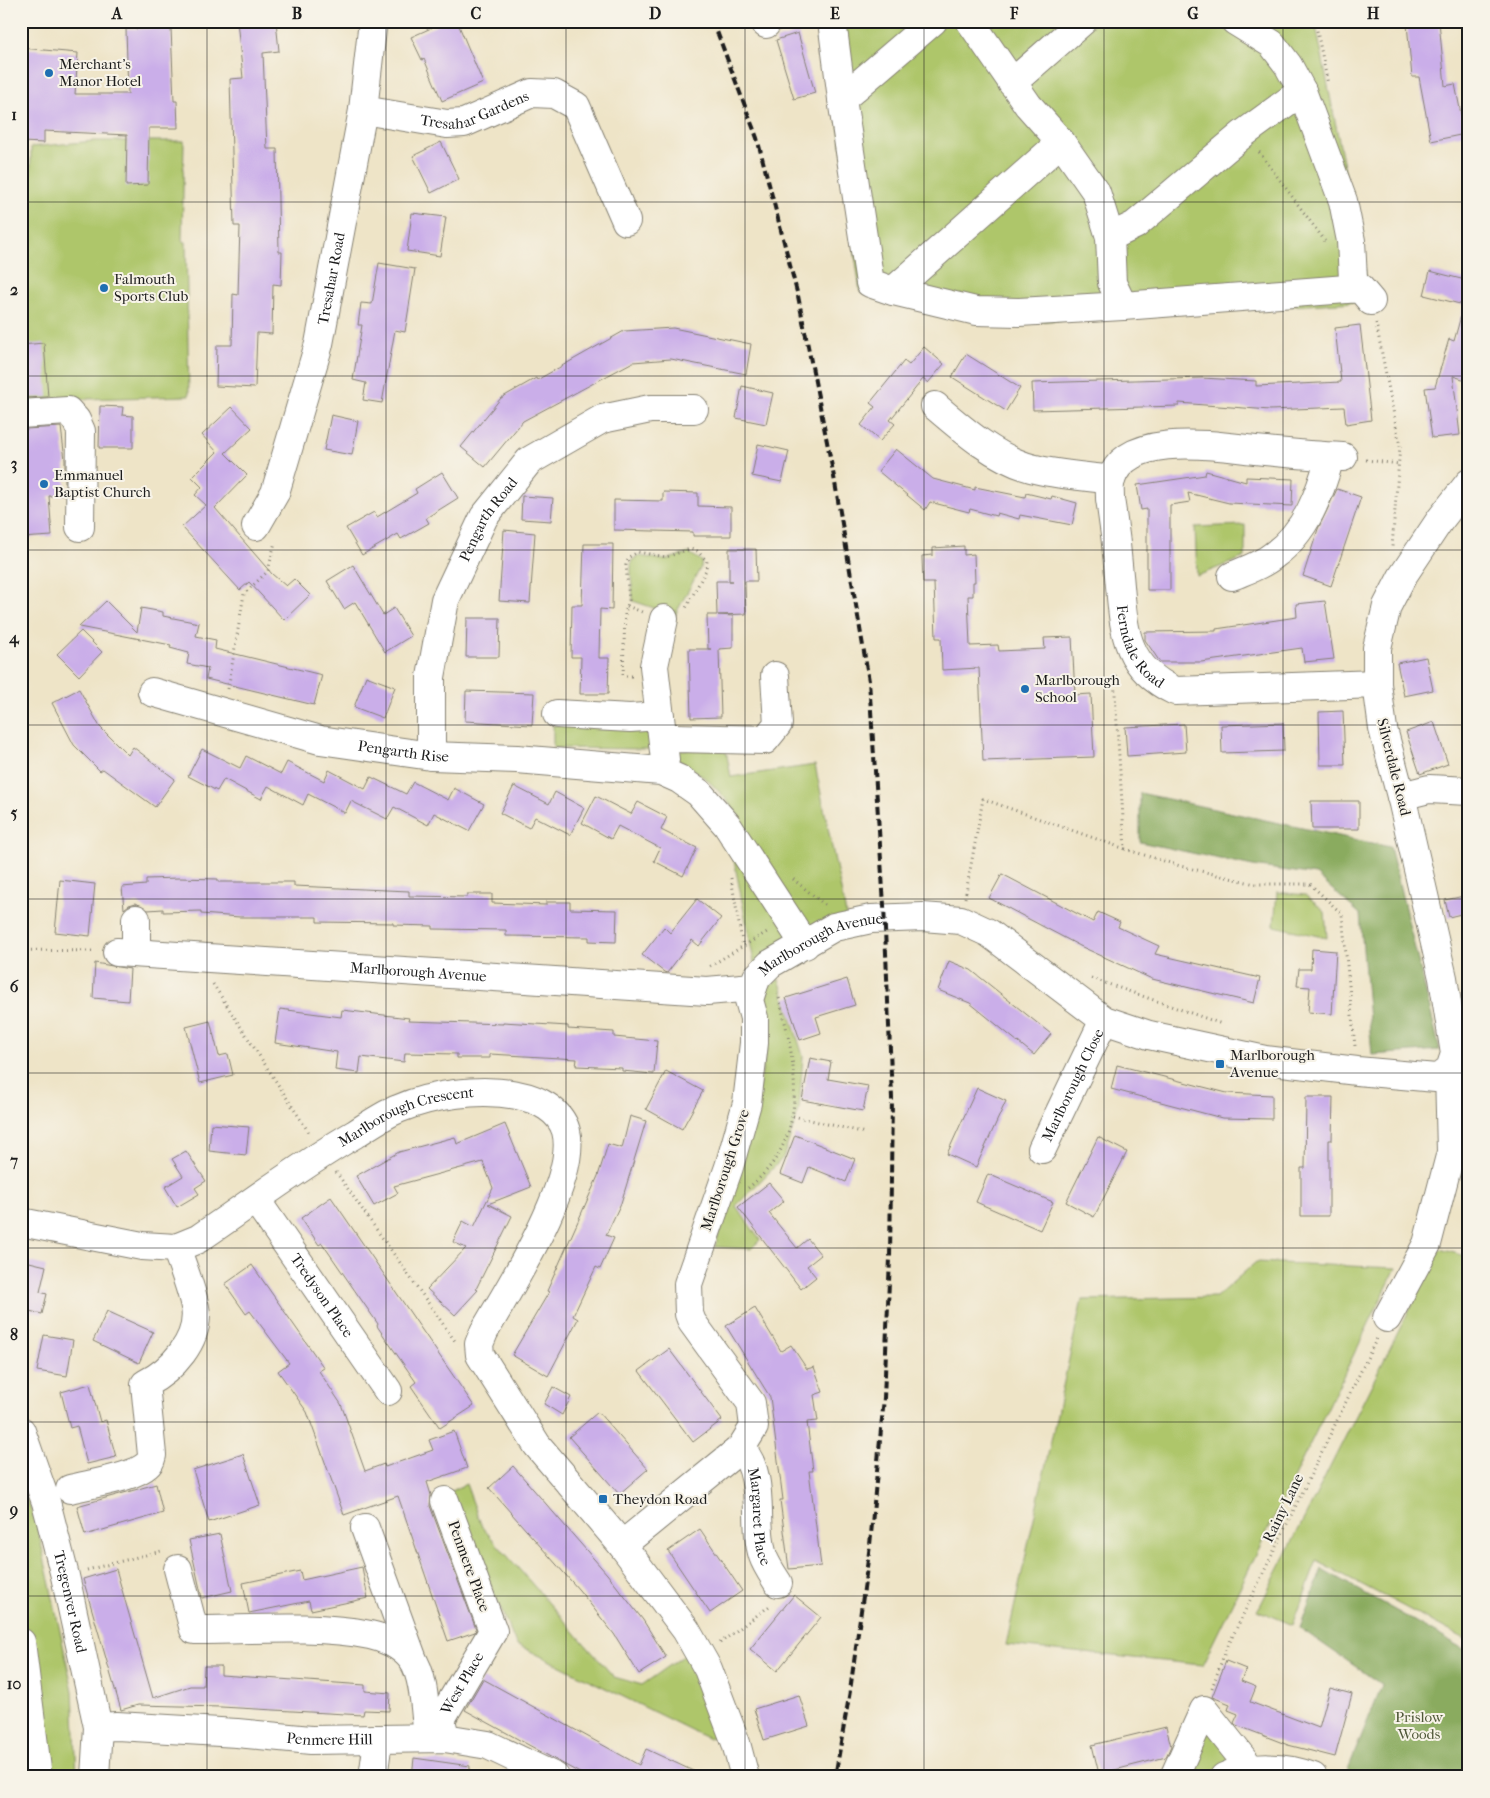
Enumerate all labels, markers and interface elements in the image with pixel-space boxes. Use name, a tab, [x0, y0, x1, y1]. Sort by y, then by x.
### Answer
text: A	[111, 4, 123, 23]
text: B	[292, 4, 302, 23]
text: C	[471, 4, 482, 23]
text: D	[649, 4, 661, 23]
text: E	[830, 4, 840, 23]
text: F	[1009, 4, 1019, 23]
text: G	[1187, 4, 1199, 23]
text: H	[1367, 4, 1380, 23]
place label: Merchant's Manor Hotel	[59, 55, 141, 90]
marker: Merchant's Manor Hotel	[43, 67, 55, 79]
street label: Tresahar Gardens	[419, 86, 532, 133]
text: 1	[11, 105, 17, 124]
street label: Tresahar Road	[314, 230, 349, 326]
place label: Falmouth Sports Club	[114, 270, 189, 305]
text: 2	[10, 280, 18, 299]
marker: Falmouth Sports Club	[98, 282, 110, 294]
text: 3	[11, 454, 17, 474]
place label: Emmanuel Baptist Church	[54, 466, 151, 501]
street label: Pengarth Road	[455, 473, 522, 565]
marker: Emmanuel Baptist Church	[38, 478, 50, 490]
street label: Ferndale Road	[1113, 604, 1169, 692]
text: 4	[8, 628, 20, 648]
place label: Marlborough School	[1035, 671, 1121, 706]
marker: Marlborough School	[1019, 683, 1031, 695]
street label: Silverdale Road	[1373, 716, 1415, 819]
street label: Pengarth Rise	[357, 737, 450, 766]
text: 5	[11, 803, 18, 822]
street label: Marlborough Avenue	[754, 910, 884, 980]
street label: Marlborough Avenue	[350, 958, 488, 985]
text: 6	[10, 977, 19, 996]
street label: Marlborough Close	[1038, 1025, 1108, 1144]
place label: Marlborough Avenue	[1229, 1046, 1316, 1081]
marker: Marlborough Avenue	[1214, 1058, 1226, 1070]
street label: Marlborough Crescent	[335, 1083, 475, 1151]
street label: Marlborough Grove	[697, 1106, 753, 1233]
text: 7	[9, 1151, 18, 1170]
street label: Tredyson Place	[287, 1250, 358, 1341]
text: 8	[10, 1325, 18, 1344]
street label: Margaret Place	[744, 1466, 775, 1569]
street label: Rainy Lane	[1259, 1470, 1308, 1545]
place label: Theydon Road	[613, 1490, 708, 1508]
marker: Theydon Road	[597, 1493, 609, 1505]
text: 9	[9, 1500, 18, 1520]
street label: Penmere Place	[444, 1518, 494, 1615]
street label: Tregenver Road	[50, 1549, 91, 1655]
street label: West Place	[436, 1648, 488, 1719]
text: 10	[7, 1674, 21, 1693]
park label: Prislow Woods	[1395, 1708, 1444, 1743]
street label: Penmere Hill	[286, 1729, 373, 1749]

